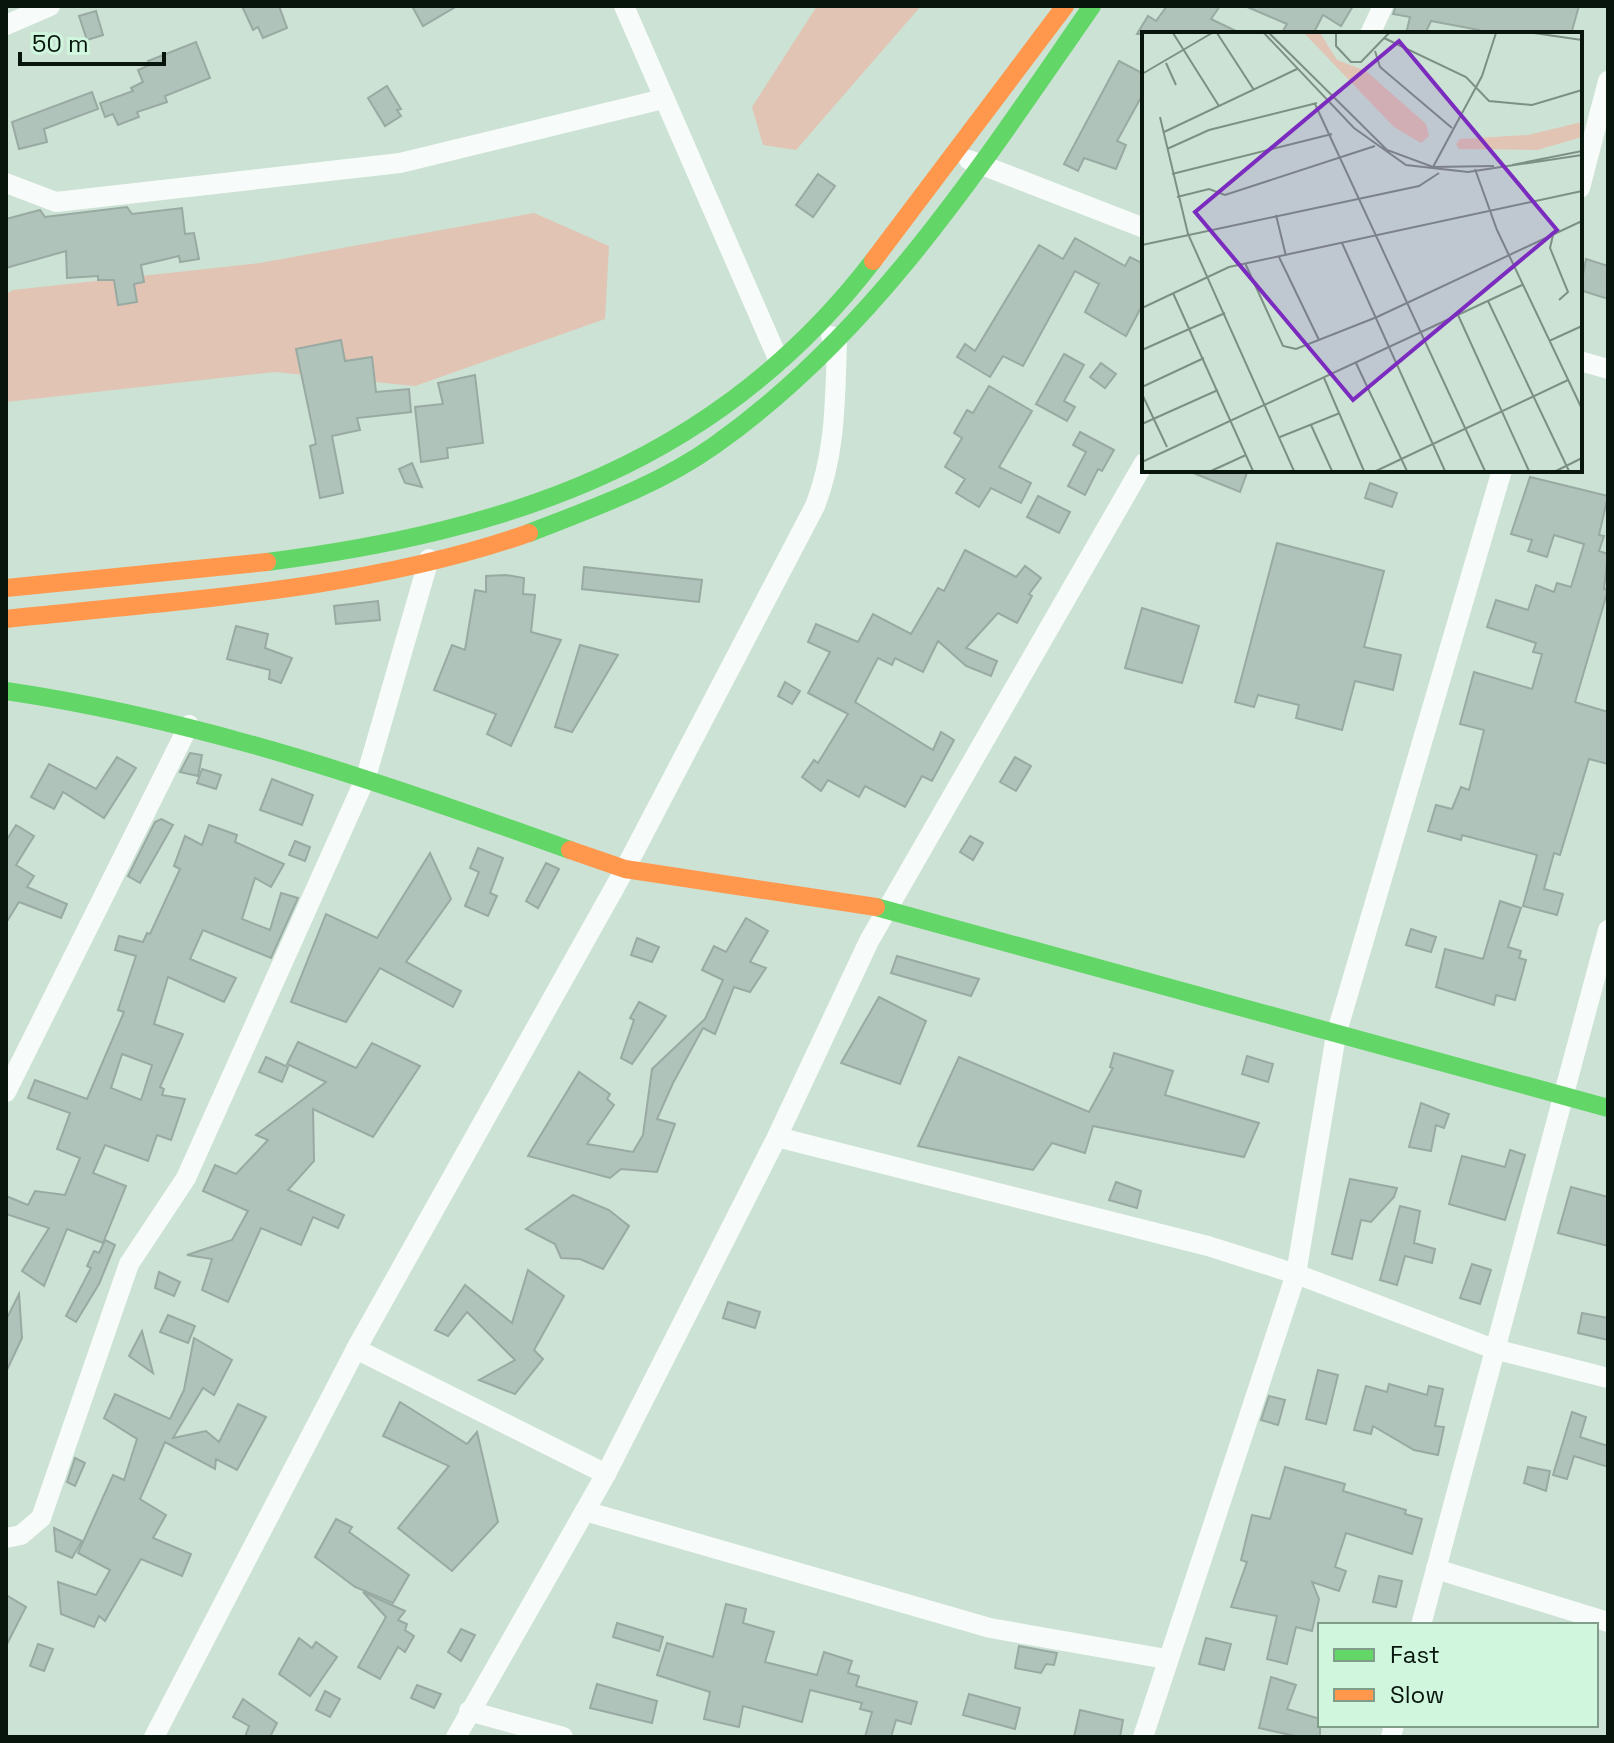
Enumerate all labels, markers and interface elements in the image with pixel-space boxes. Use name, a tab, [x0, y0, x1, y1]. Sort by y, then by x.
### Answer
scale bar	[20, 16, 164, 66]
text: 50 m	[32, 28, 89, 59]
inset map	[1142, 32, 1582, 472]
legend	[1318, 1623, 1598, 1727]
text: Fast	[1390, 1639, 1440, 1670]
text: Slow	[1390, 1679, 1444, 1710]

